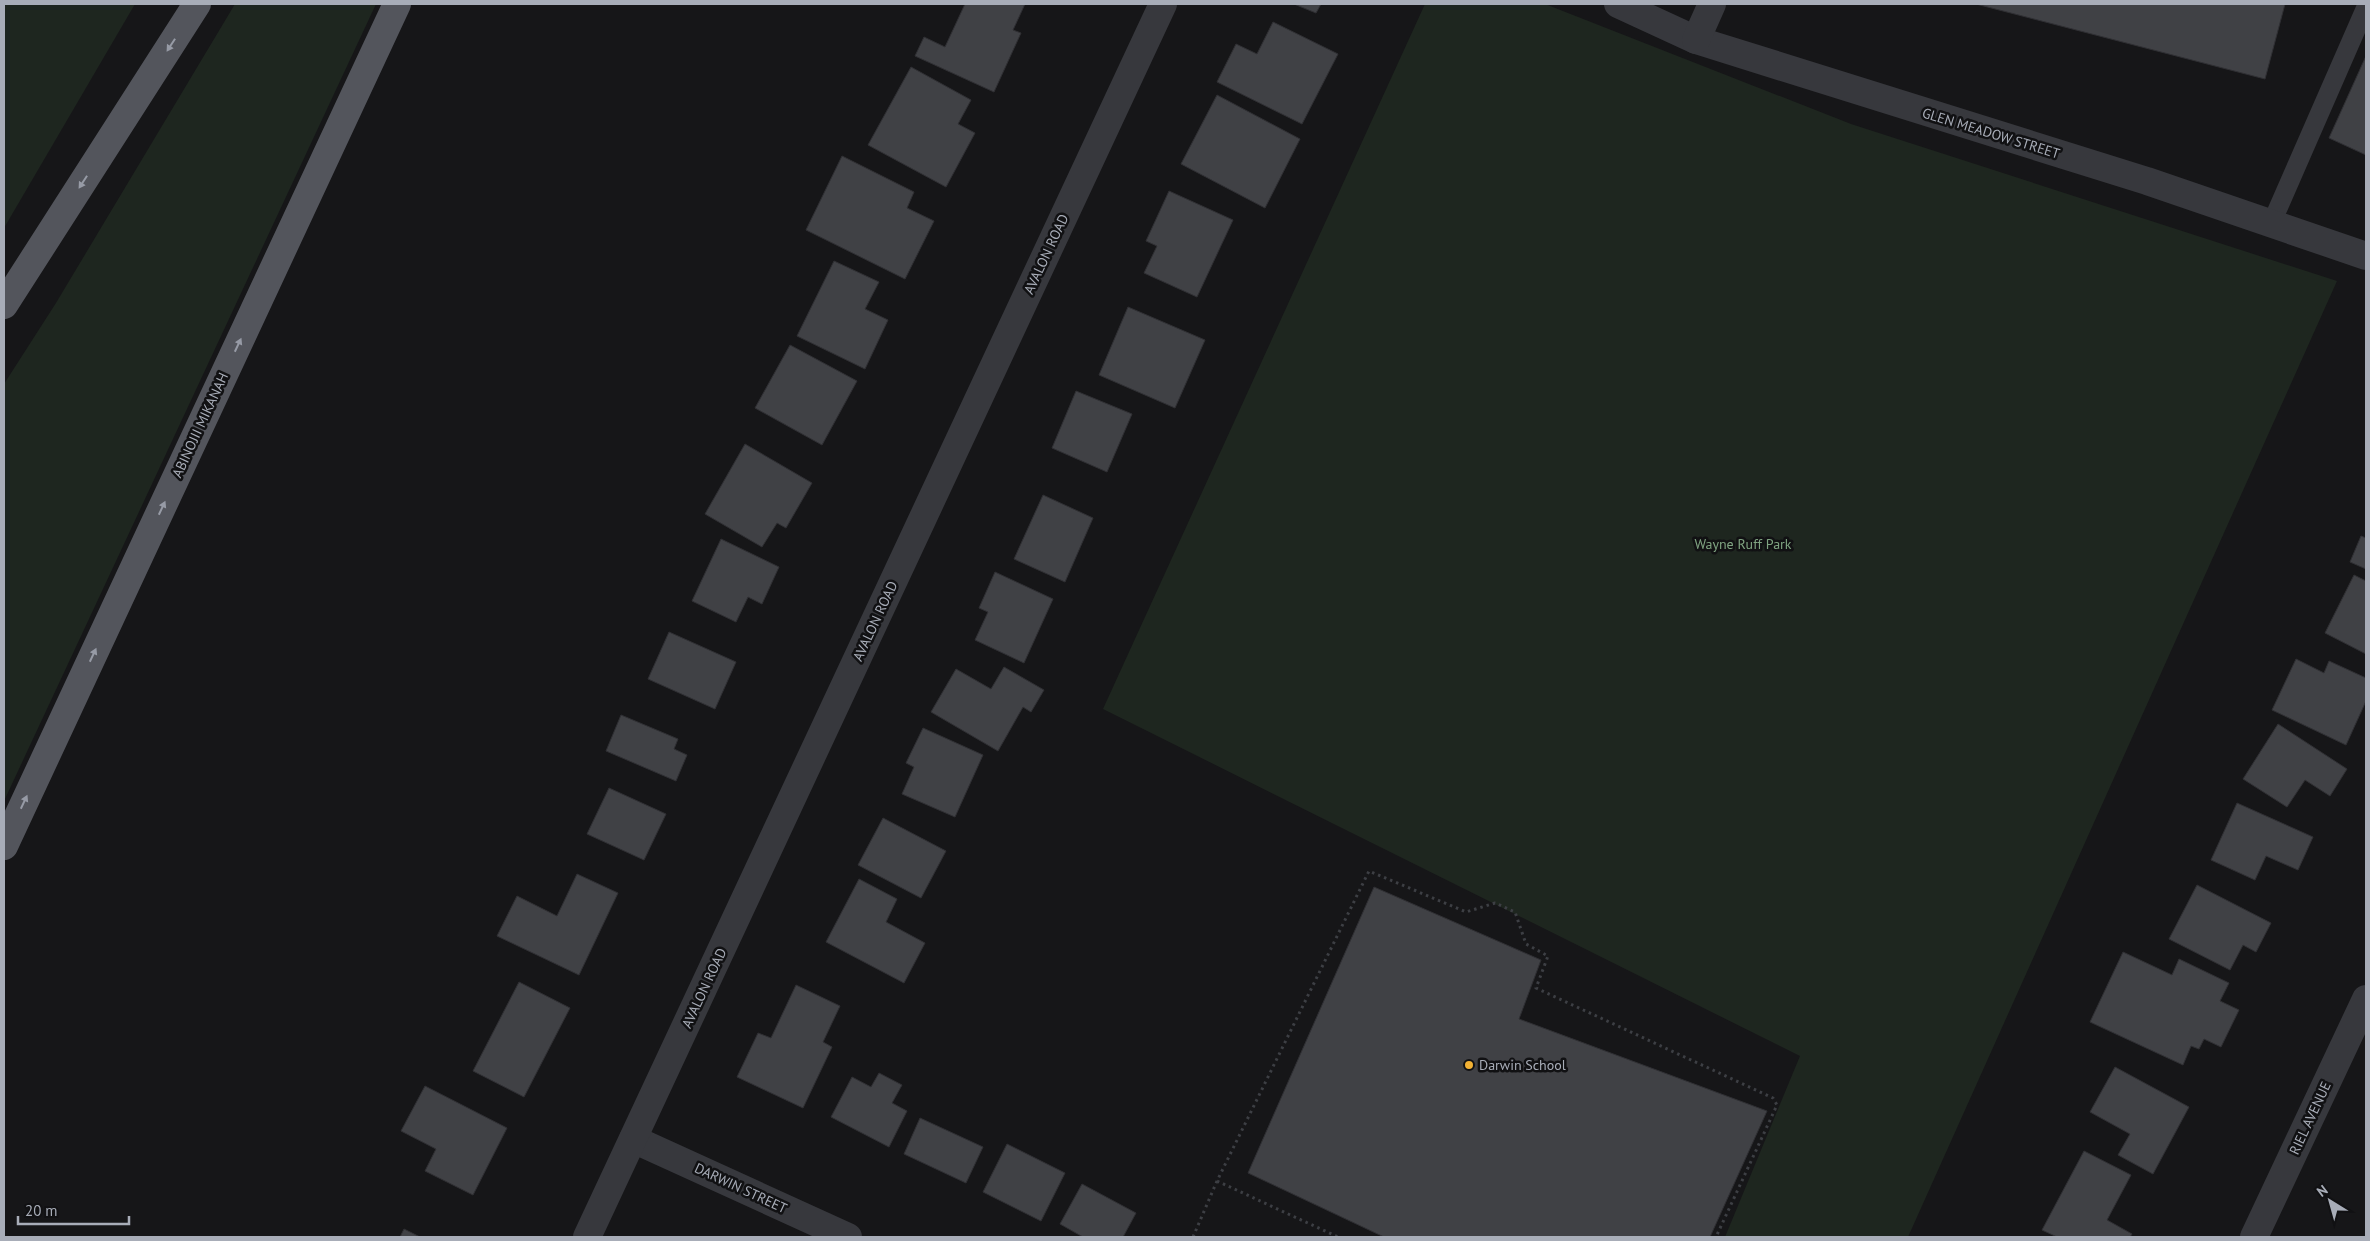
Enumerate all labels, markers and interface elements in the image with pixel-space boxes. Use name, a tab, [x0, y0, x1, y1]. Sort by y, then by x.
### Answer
one-way arrow	[166, 38, 175, 51]
street label: GLEN MEADOW STREET	[1920, 103, 2062, 163]
one-way arrow	[78, 175, 88, 188]
street label: AVALON ROAD	[1020, 211, 1072, 297]
one-way arrow	[234, 337, 242, 352]
street label: ABINOJII MIKANAH	[168, 370, 232, 480]
one-way arrow	[158, 501, 166, 515]
park label: Wayne Ruff Park	[1694, 535, 1792, 553]
street label: AVALON ROAD	[849, 578, 901, 664]
one-way arrow	[89, 648, 97, 662]
one-way arrow	[21, 795, 29, 809]
street label: AVALON ROAD	[678, 945, 730, 1031]
place label: Darwin School	[1479, 1056, 1566, 1074]
marker: Darwin School	[1463, 1059, 1475, 1071]
street label: RIEL AVENUE	[2285, 1078, 2335, 1158]
street label: DARWIN STREET	[692, 1159, 790, 1217]
north arrow	[2305, 1176, 2355, 1226]
text: N	[2313, 1181, 2331, 1201]
scale bar	[18, 1194, 129, 1226]
text: 20 m	[25, 1201, 58, 1220]

